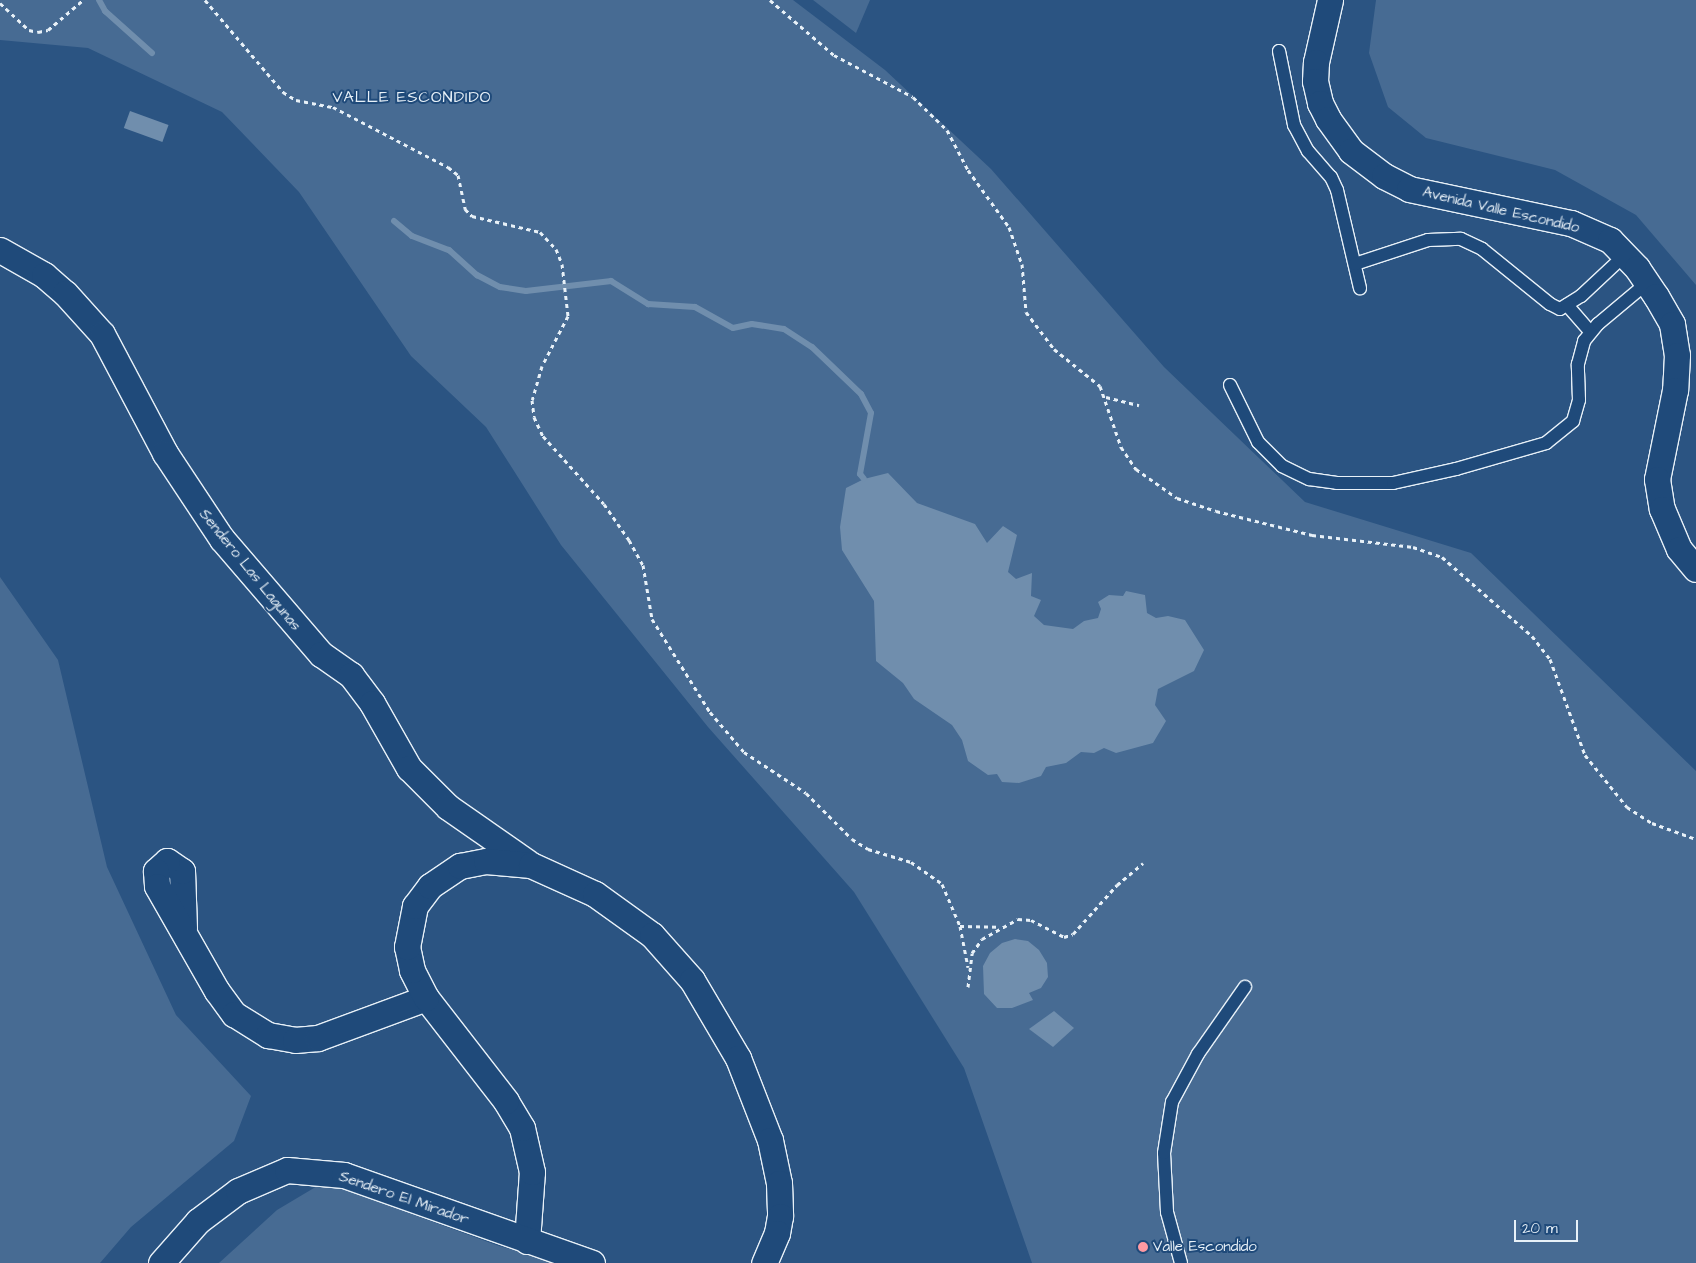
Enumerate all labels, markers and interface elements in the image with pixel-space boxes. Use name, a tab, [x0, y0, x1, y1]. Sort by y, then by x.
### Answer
district label: VALLE ESCONDIDO	[331, 87, 493, 107]
street label: Avenida Valle Escondido	[1421, 183, 1581, 237]
street label: Sendero Las Lagunas	[195, 506, 305, 634]
street label: Sendero El Mirador	[337, 1167, 471, 1229]
scale bar	[1516, 1210, 1580, 1242]
text: 20 m	[1522, 1218, 1558, 1239]
place label: Valle Escondido	[1153, 1238, 1257, 1256]
marker: Valle Escondido	[1137, 1241, 1149, 1253]

